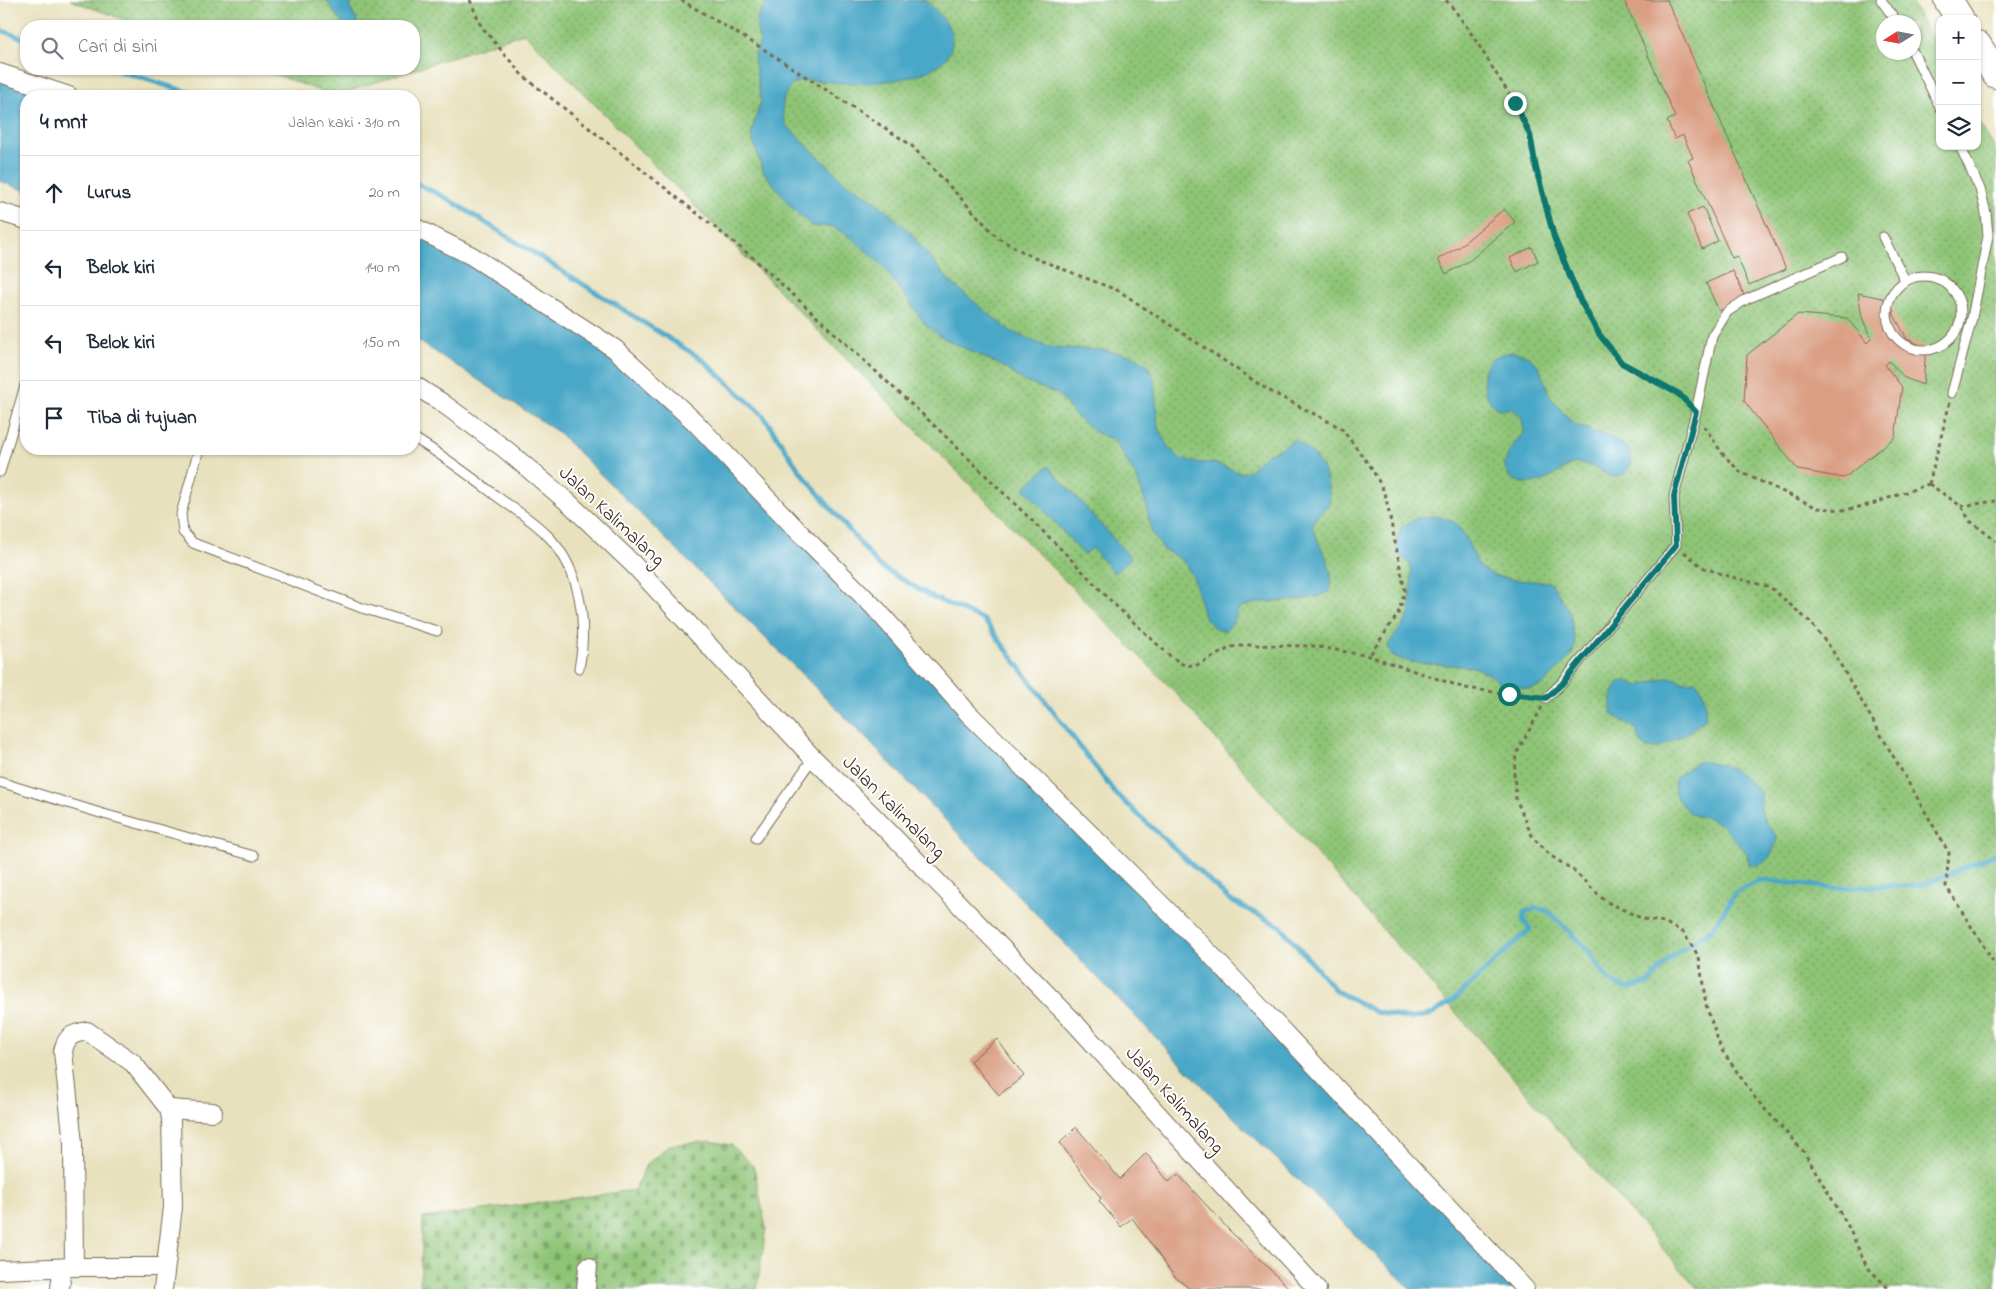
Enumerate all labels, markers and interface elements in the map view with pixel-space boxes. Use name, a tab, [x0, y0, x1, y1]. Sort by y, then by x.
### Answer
north arrow	[1876, 15, 1921, 60]
map controls	[1936, 15, 1981, 150]
button: +	[1936, 15, 1981, 60]
search box	[20, 20, 420, 75]
icon: search	[38, 34, 66, 62]
text: Cari di sini	[78, 34, 157, 61]
button: −	[1936, 60, 1981, 105]
route end	[1504, 92, 1527, 115]
button: layers	[1936, 105, 1981, 150]
text: 4 mnt	[40, 108, 88, 138]
text: Jalan kaki · 310 m	[288, 111, 400, 135]
icon: ahead	[40, 179, 68, 207]
text: Lurus	[87, 180, 131, 207]
text: 20 m	[369, 181, 400, 205]
icon: left	[40, 254, 68, 282]
text: Belok kiri	[87, 255, 155, 282]
text: 140 m	[365, 256, 400, 280]
icon: left	[40, 329, 68, 357]
text: Belok kiri	[87, 330, 155, 357]
text: 150 m	[362, 331, 400, 355]
icon: arrive	[40, 404, 68, 432]
text: Tiba di tujuan	[87, 405, 197, 432]
street label: Jalan Kalimalang	[551, 460, 671, 575]
route start	[1498, 683, 1521, 706]
street label: Jalan Kalimalang	[834, 750, 951, 867]
street label: Jalan Kalimalang	[1117, 1041, 1230, 1162]

